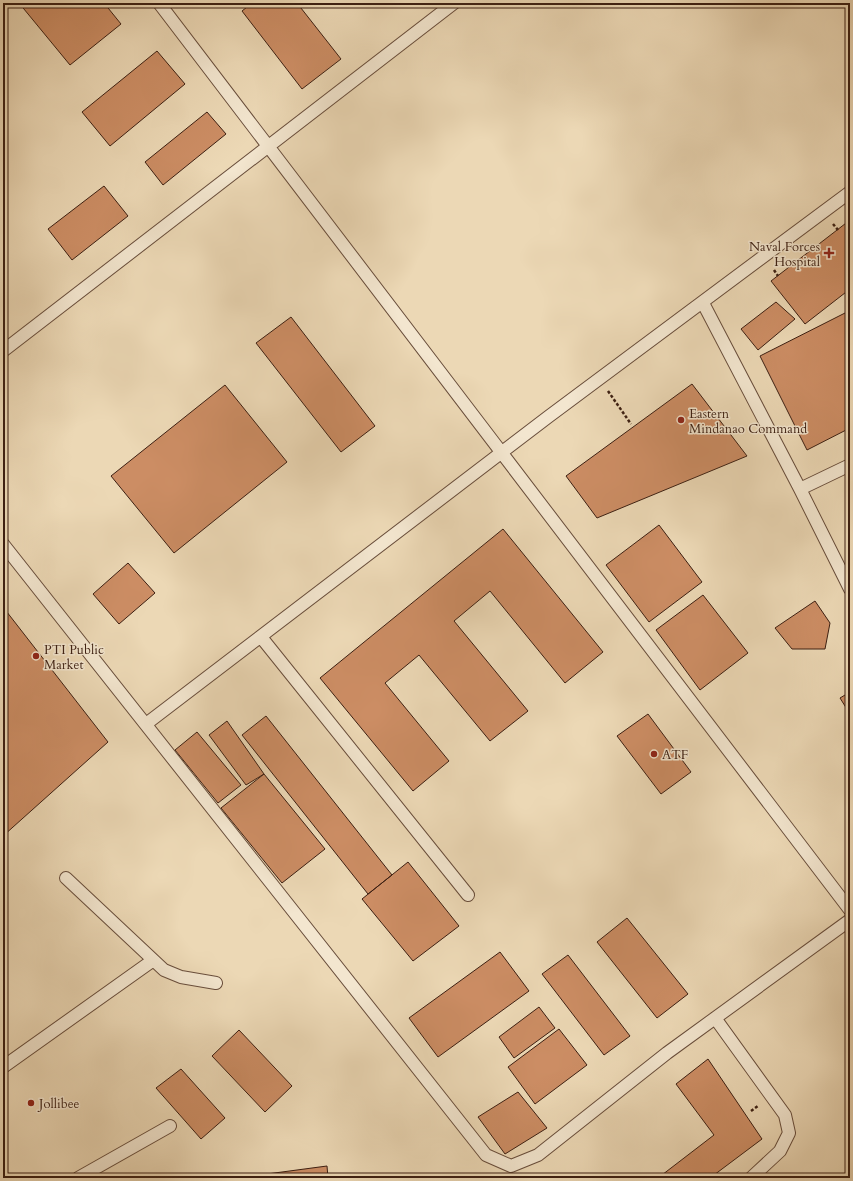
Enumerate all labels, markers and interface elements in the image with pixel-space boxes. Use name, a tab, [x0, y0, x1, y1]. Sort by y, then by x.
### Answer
place label: Naval Forces Hospital	[749, 238, 821, 271]
marker: Naval Forces Hospital	[823, 247, 835, 259]
place label: Eastern Mindanao Command	[689, 405, 807, 438]
marker: Eastern Mindanao Command	[676, 415, 686, 425]
place label: PTI Public Market	[44, 641, 104, 674]
marker: PTI Public Market	[31, 651, 41, 661]
place label: ATF	[662, 746, 688, 764]
marker: ATF	[649, 749, 659, 759]
place label: Jollibee	[37, 1095, 80, 1113]
marker: Jollibee	[26, 1098, 36, 1108]

